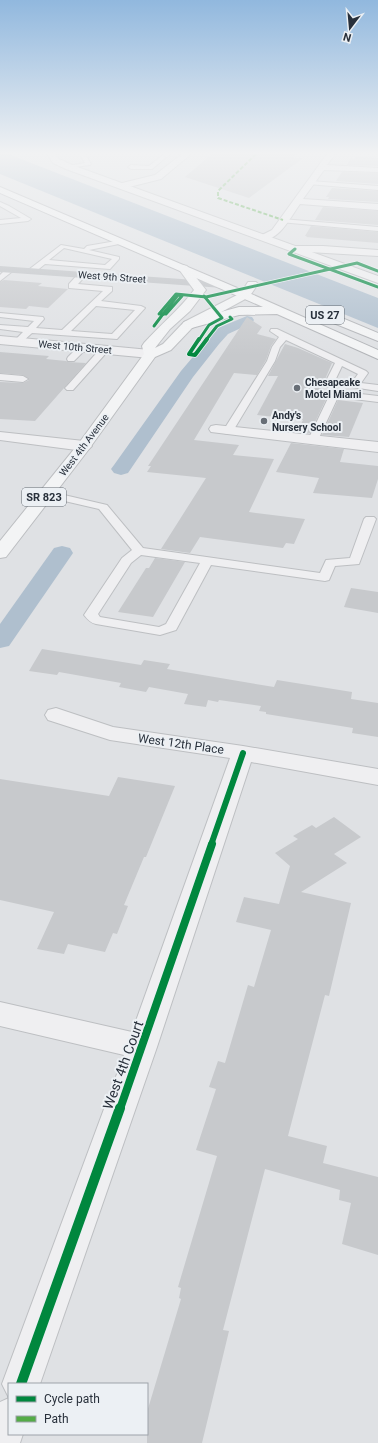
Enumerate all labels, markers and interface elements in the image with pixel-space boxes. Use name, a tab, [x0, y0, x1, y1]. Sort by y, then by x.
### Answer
north arrow	[330, 8, 370, 48]
text: N	[342, 30, 353, 44]
street label: West 9th Street	[78, 269, 146, 285]
road number: US 27	[306, 306, 344, 324]
street label: West 10th Street	[38, 338, 112, 356]
place label: Chesapeake Motel Miami	[305, 377, 362, 400]
marker: Chesapeake Motel Miami	[292, 383, 302, 393]
place label: Andy's Nursery School	[272, 410, 341, 433]
street label: West 4th Avenue	[57, 412, 111, 478]
marker: Andy's Nursery School	[259, 416, 269, 426]
road number: SR 823	[22, 488, 66, 506]
street label: West 12th Place	[137, 731, 225, 757]
street label: West 4th Court	[100, 1018, 147, 1111]
legend	[8, 1383, 148, 1435]
text: Cycle path	[44, 1392, 100, 1406]
text: Path	[44, 1412, 69, 1426]

